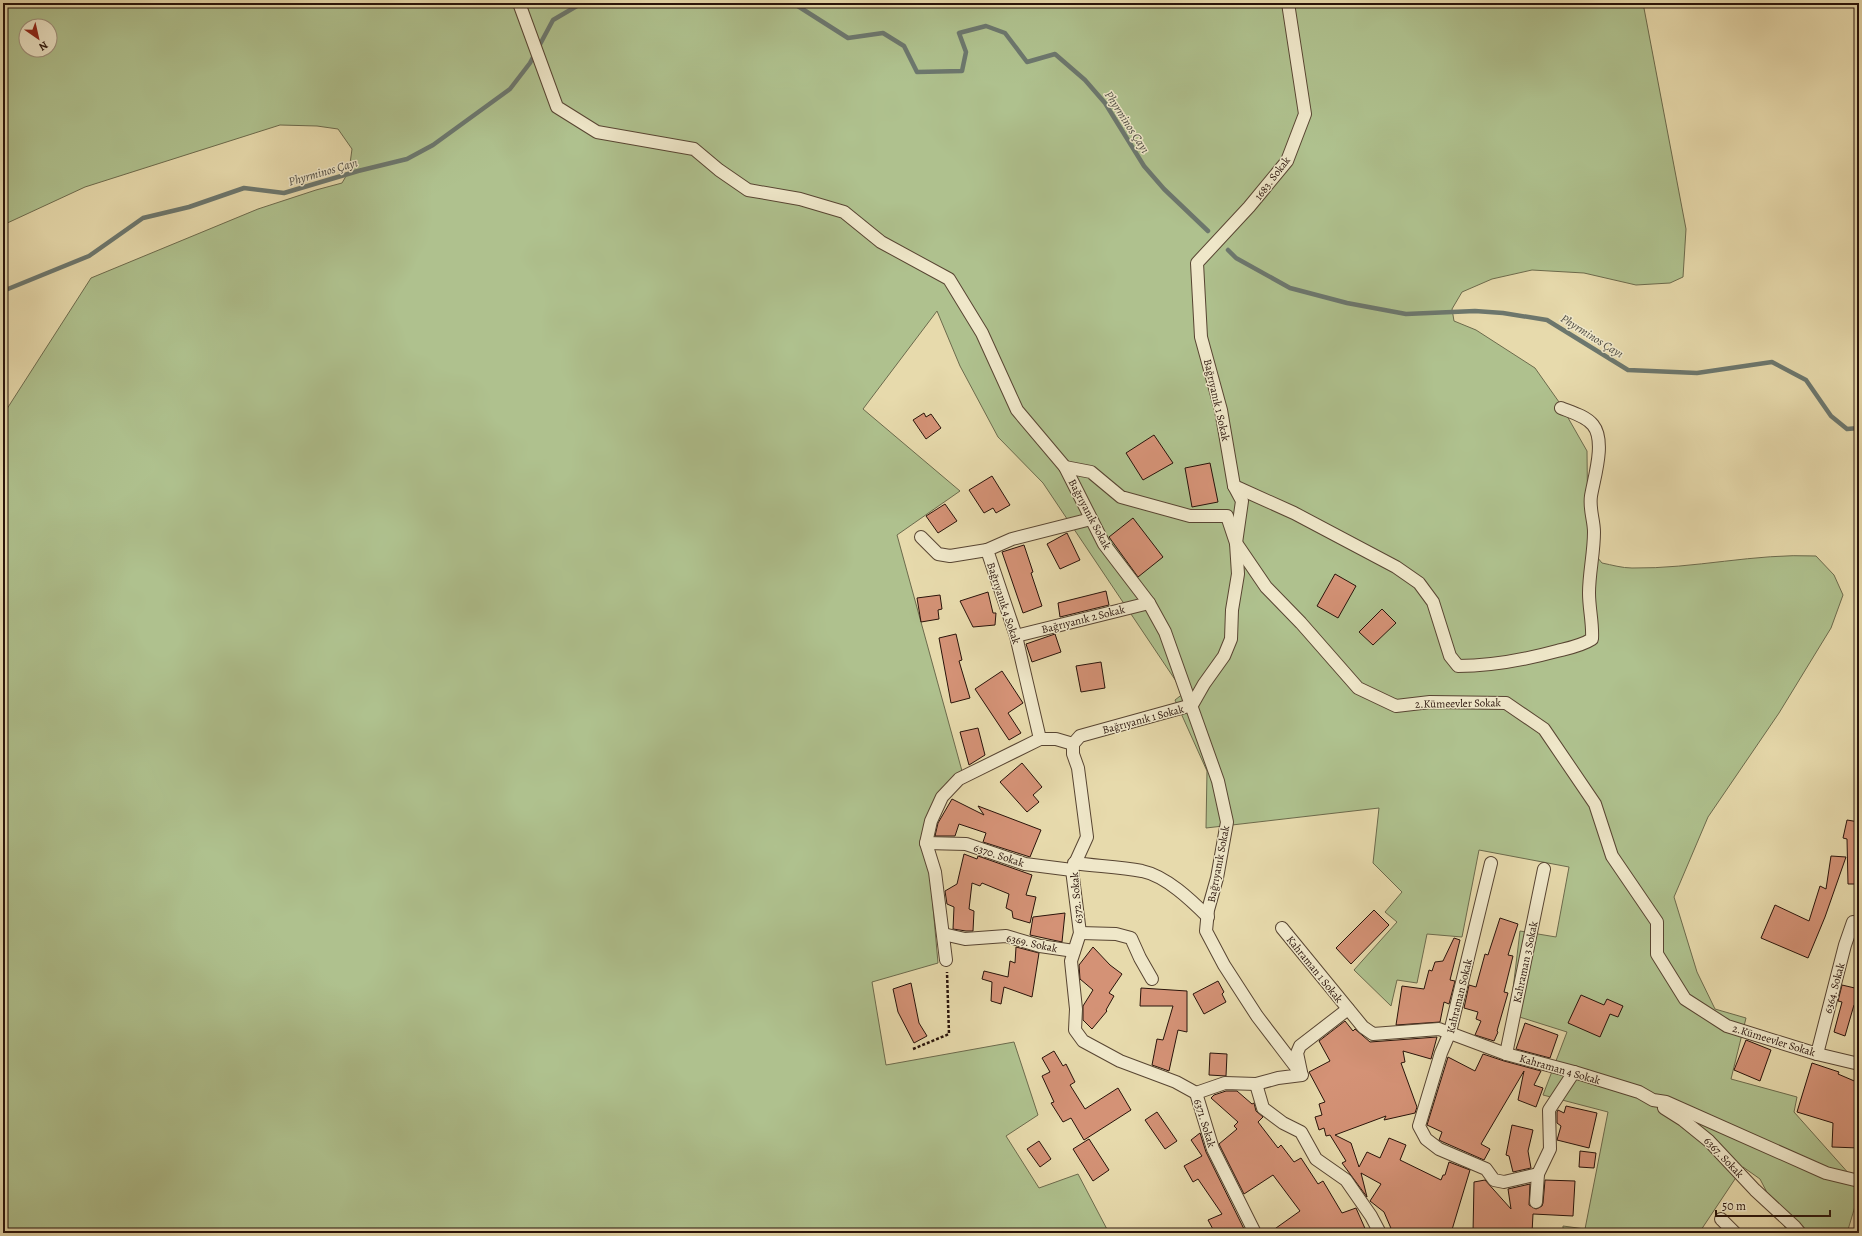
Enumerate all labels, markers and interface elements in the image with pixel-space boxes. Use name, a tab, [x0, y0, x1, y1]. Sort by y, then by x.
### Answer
north arrow	[18, 18, 58, 58]
text: N	[36, 37, 51, 54]
water label: Phyrminos Çayı	[1101, 88, 1153, 156]
street label: 1683. Sokak	[1251, 153, 1294, 203]
water label: Phyrminos Çayı	[287, 154, 359, 190]
water label: Phyrminos Çayı	[1558, 310, 1626, 362]
street label: Bağrıyanık 1 Sokak	[1200, 357, 1233, 443]
street label: Bağrıyanık Sokak	[1065, 476, 1115, 553]
street label: Bağrıyanık 4 Sokak	[983, 560, 1024, 647]
street label: Bağrıyanık 2 Sokak	[1040, 602, 1127, 637]
street label: 2.Kümeevler Sokak	[1415, 695, 1502, 712]
street label: Bağrıyanık 1 Sokak	[1101, 701, 1186, 738]
street label: Bağrıyanık Sokak	[1204, 824, 1233, 904]
street label: 6370. Sokak	[972, 840, 1027, 871]
street label: 6372. Sokak	[1067, 871, 1086, 924]
street label: Kahraman 3 Sokak	[1510, 919, 1542, 1004]
street label: 6369. Sokak	[1005, 931, 1059, 956]
street label: Kahraman 1 Sokak	[1283, 933, 1347, 1006]
street label: Kahraman Sokak	[1443, 957, 1476, 1035]
street label: 6364. Sokak	[1821, 961, 1849, 1015]
street label: 2.Kümeevler Sokak	[1731, 1021, 1818, 1060]
street label: Kahraman 4 Sokak	[1518, 1051, 1603, 1088]
street label: 6371. Sokak	[1190, 1097, 1219, 1150]
street label: 6367. Sokak	[1700, 1134, 1747, 1181]
scale bar	[1716, 1192, 1830, 1218]
text: 50 m	[1722, 1198, 1746, 1214]

